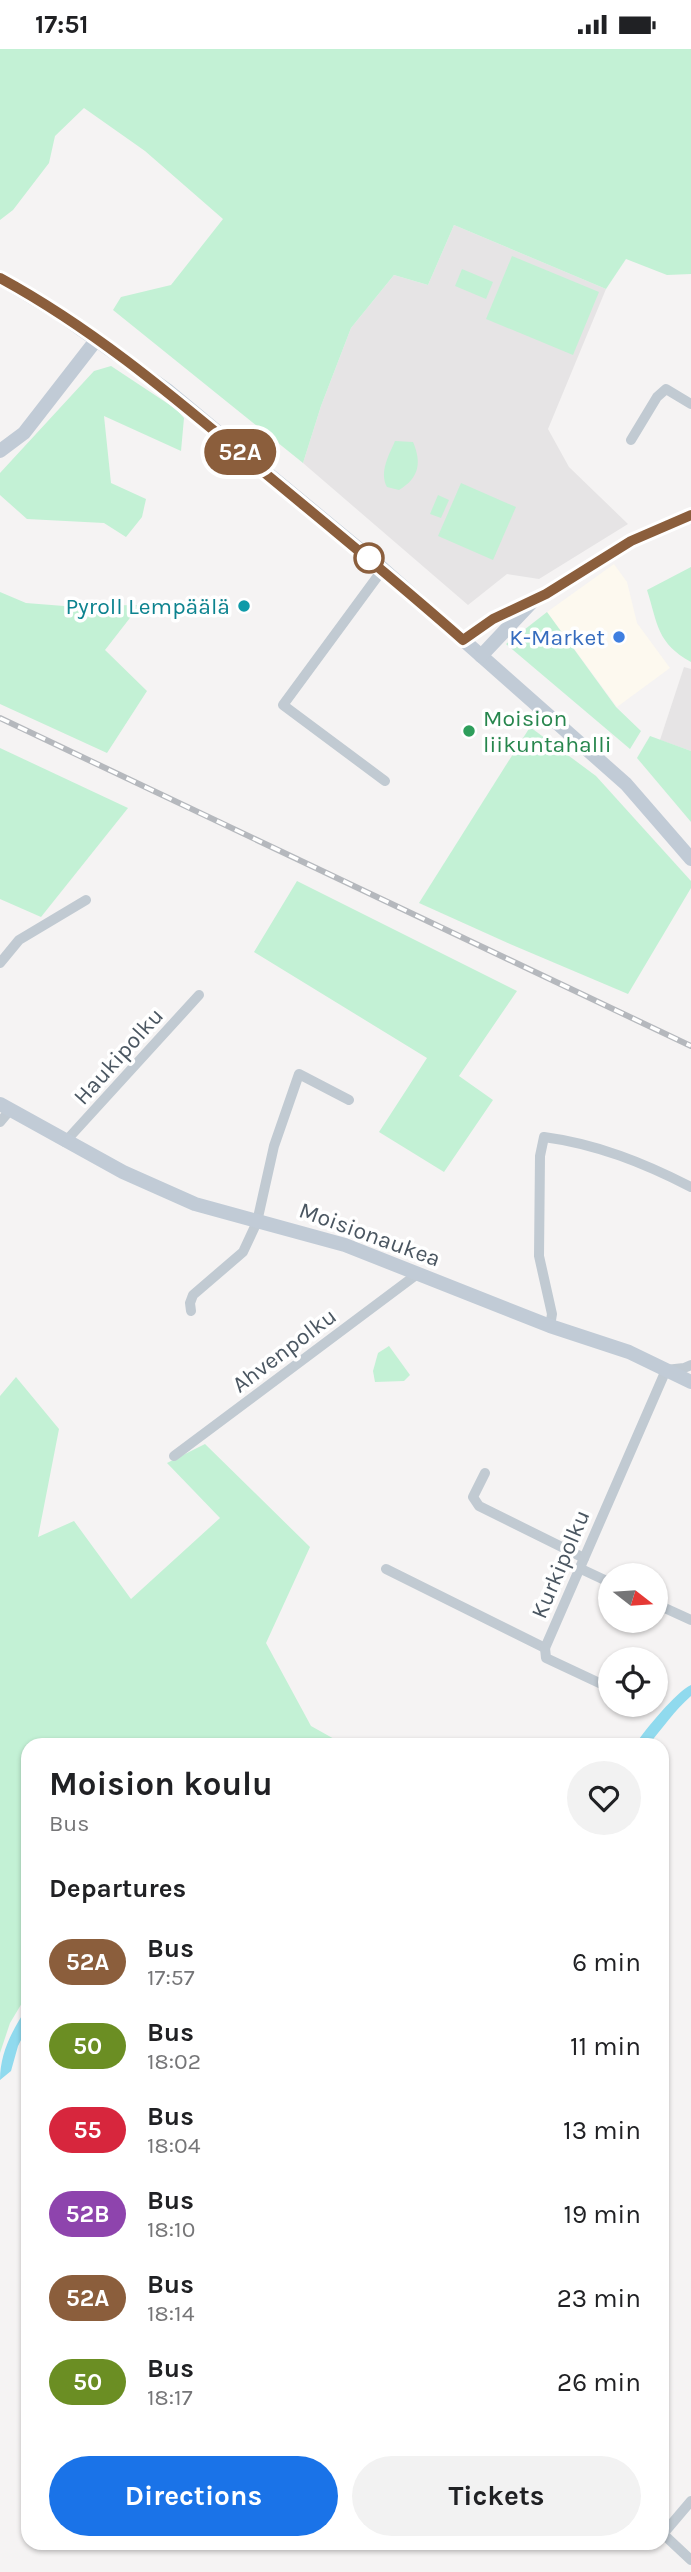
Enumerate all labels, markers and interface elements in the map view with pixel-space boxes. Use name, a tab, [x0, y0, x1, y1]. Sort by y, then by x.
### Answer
text: 17:51	[35, 9, 89, 40]
line badge: 52A	[200, 429, 280, 475]
text: 52A	[218, 438, 262, 466]
unlabelled marker	[354, 543, 384, 573]
place label: Pyroll Lempäälä	[65, 593, 230, 620]
marker: Pyroll Lempäälä	[236, 598, 252, 614]
place label: K-Market	[509, 624, 605, 651]
marker: K-Market	[611, 629, 627, 645]
place label: Moision liikuntahalli	[483, 705, 612, 758]
marker: Moision liikuntahalli	[461, 723, 477, 739]
street label: Haukipolku	[68, 1002, 169, 1110]
street label: Moisionaukea	[296, 1196, 444, 1273]
street label: Ahvenpolku	[227, 1302, 342, 1398]
street label: Kurkipolku	[525, 1506, 595, 1623]
north arrow	[598, 1563, 668, 1633]
map controls	[598, 1563, 668, 1717]
button: locate	[598, 1647, 668, 1717]
button: heart	[567, 1761, 641, 1835]
text: Moision koulu	[49, 1765, 273, 1803]
text: Bus	[49, 1810, 89, 1837]
text: Departures	[49, 1873, 186, 1904]
text: Bus	[147, 1933, 194, 1964]
text: 6 min	[572, 1947, 641, 1978]
text: 52A	[66, 1948, 109, 1976]
text: 17:57	[147, 1964, 194, 1991]
text: Bus	[147, 2017, 194, 2048]
text: 11 min	[570, 2031, 641, 2062]
text: 50	[73, 2032, 102, 2060]
text: 18:02	[147, 2048, 201, 2075]
text: Bus	[147, 2101, 194, 2132]
text: 13 min	[563, 2115, 641, 2146]
text: 55	[74, 2116, 101, 2144]
text: 18:04	[147, 2132, 201, 2159]
text: Bus	[147, 2185, 194, 2216]
text: 19 min	[563, 2199, 641, 2230]
text: 52B	[65, 2200, 110, 2228]
text: 18:10	[147, 2216, 195, 2243]
text: Bus	[147, 2269, 194, 2300]
text: 23 min	[557, 2283, 641, 2314]
text: 52A	[66, 2284, 109, 2312]
text: 18:14	[147, 2300, 194, 2327]
text: Bus	[147, 2353, 194, 2384]
text: 26 min	[557, 2367, 641, 2398]
text: 50	[73, 2368, 102, 2396]
text: 18:17	[147, 2384, 192, 2411]
button: Directions	[49, 2456, 338, 2536]
button: Tickets	[352, 2456, 641, 2536]

